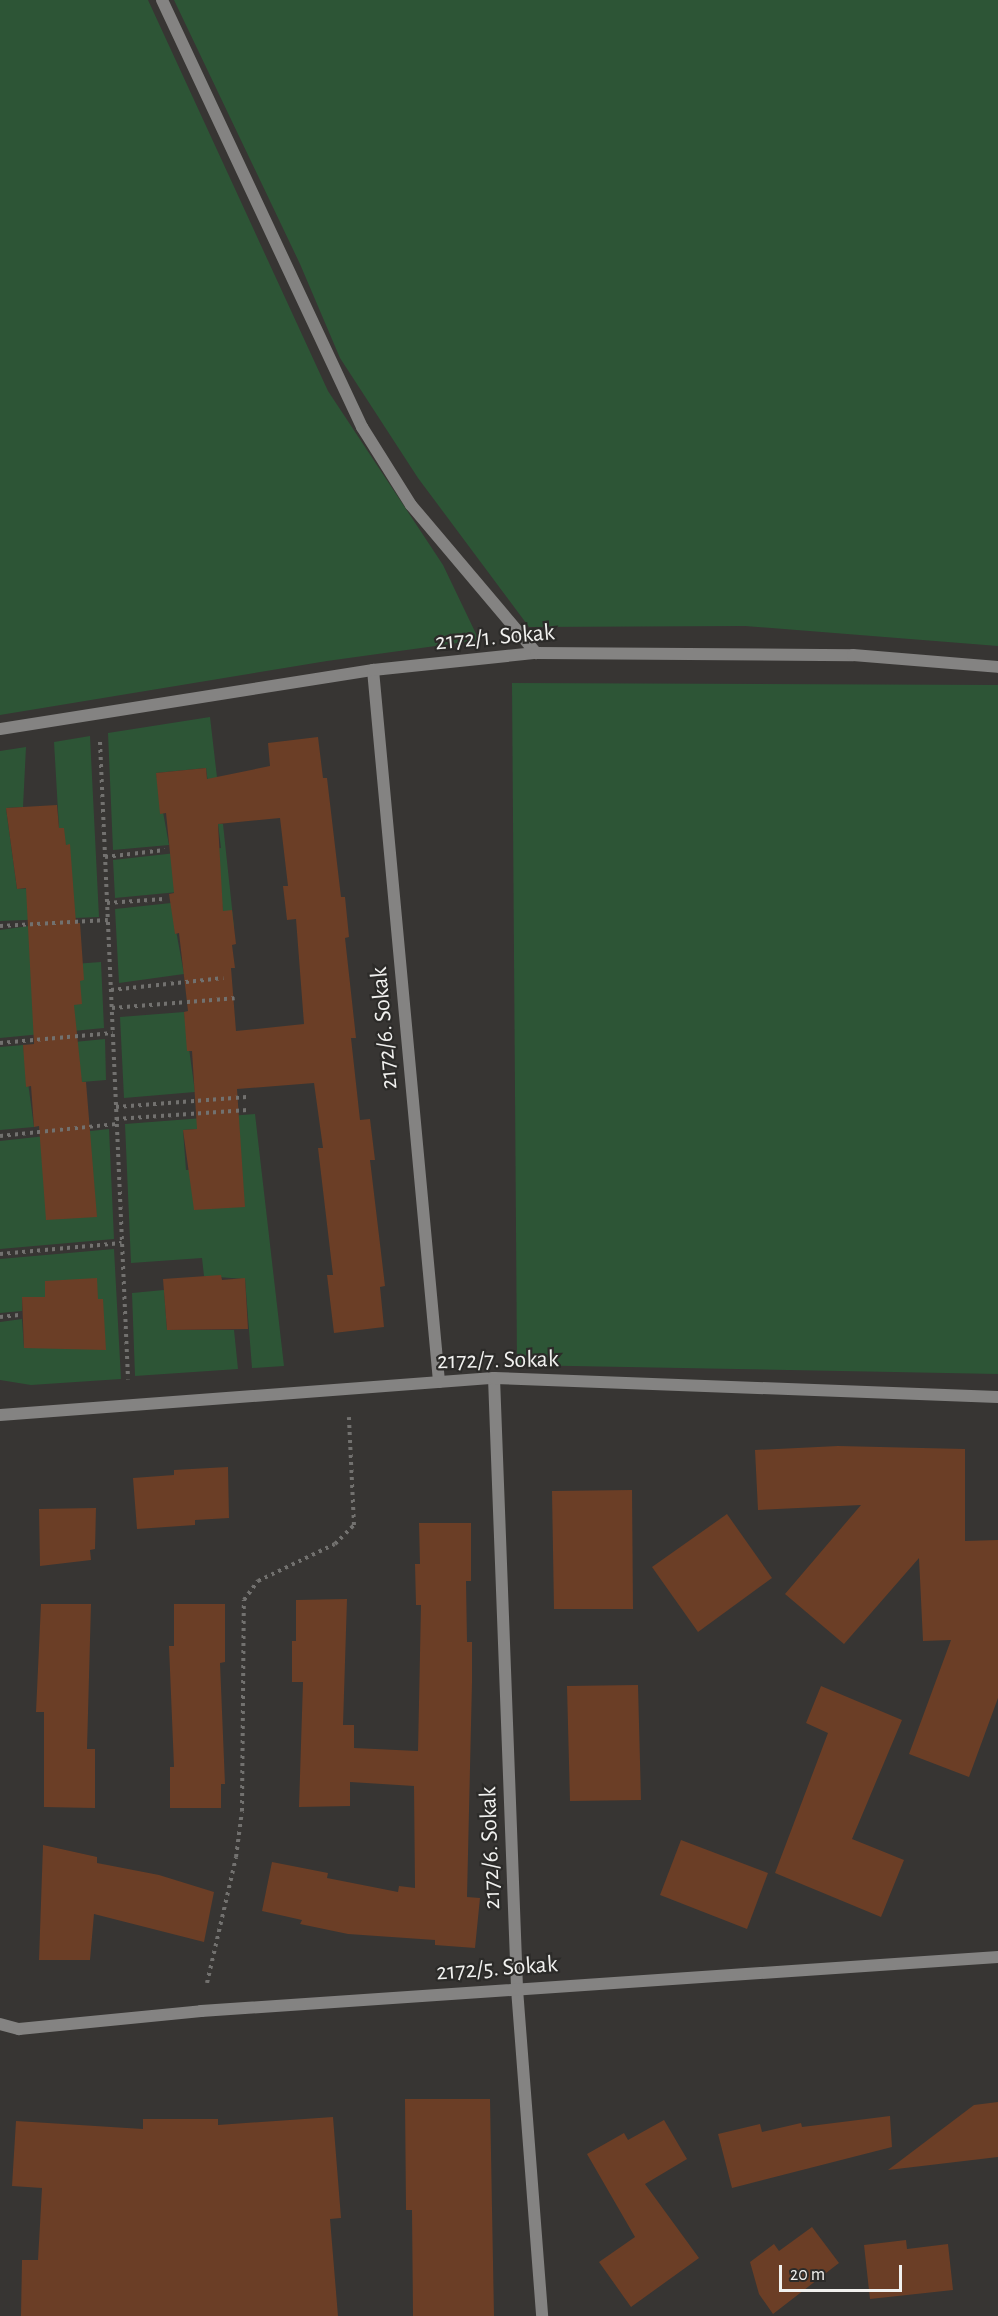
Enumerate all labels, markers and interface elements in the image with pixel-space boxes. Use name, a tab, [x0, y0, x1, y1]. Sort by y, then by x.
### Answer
street label: 2172/1. Sokak	[434, 618, 556, 658]
street label: 2172/6. Sokak	[365, 966, 405, 1090]
street label: 2172/7. Sokak	[437, 1346, 559, 1376]
street label: 2172/6. Sokak	[474, 1786, 508, 1910]
street label: 2172/5. Sokak	[435, 1950, 559, 1988]
scale bar	[782, 2253, 905, 2291]
text: 20 m	[790, 2266, 825, 2284]

